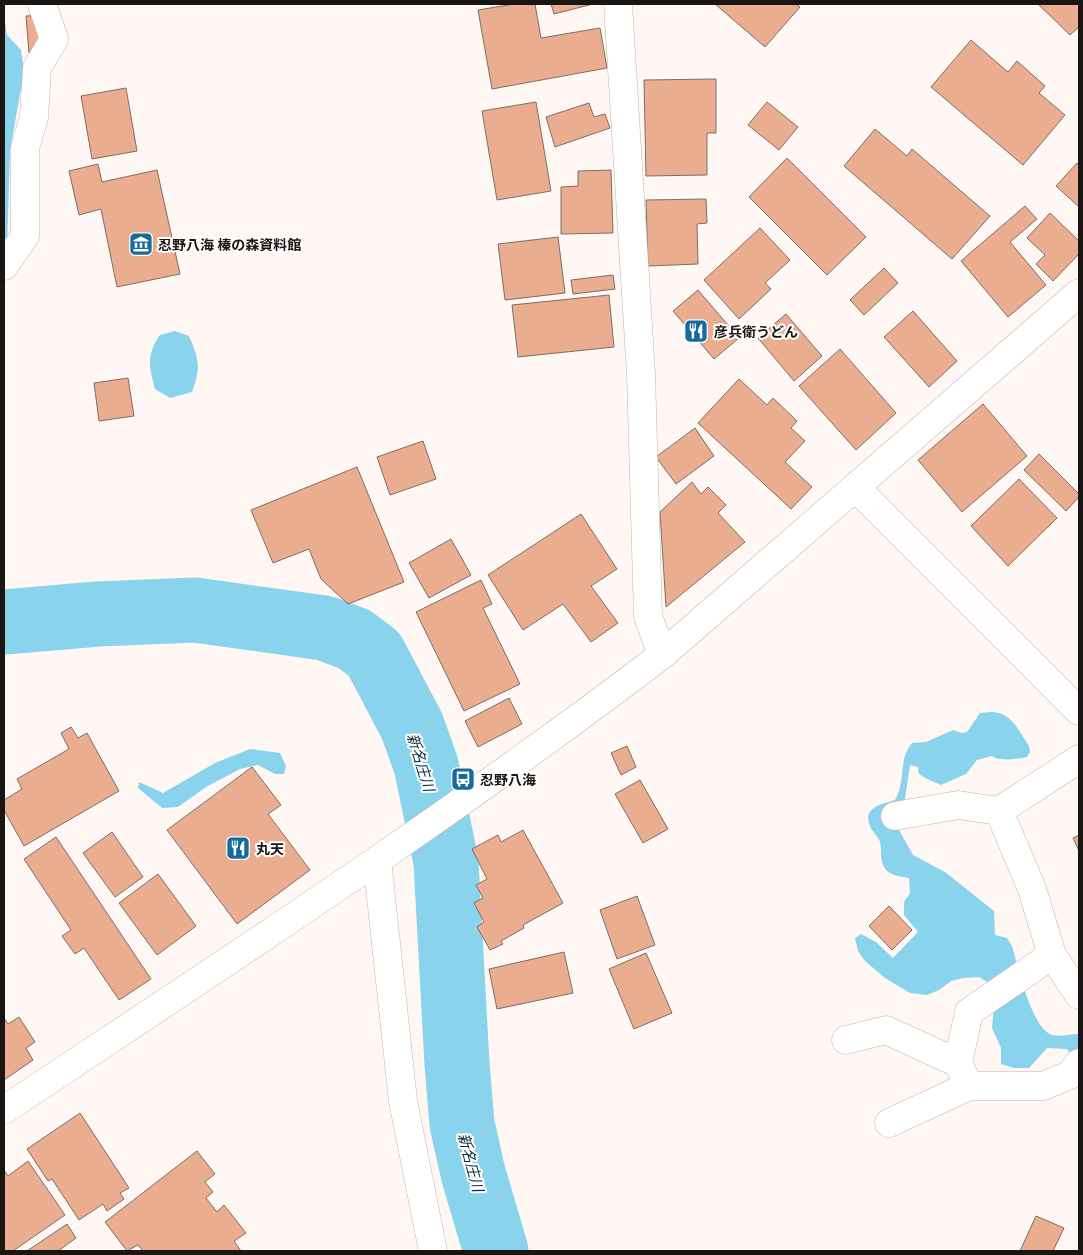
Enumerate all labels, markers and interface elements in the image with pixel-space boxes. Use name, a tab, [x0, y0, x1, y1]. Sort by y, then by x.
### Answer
museum icon: 忍野八海 榛の森資料館	[128, 231, 154, 257]
place label: 忍野八海 榛の森資料館	[158, 234, 301, 254]
restaurant icon: 彦兵衛うどん	[683, 318, 709, 344]
place label: 彦兵衛うどん	[714, 321, 798, 341]
water label: 新名庄川	[403, 730, 441, 796]
bus stop icon: 忍野八海	[450, 766, 476, 792]
place label: 忍野八海	[480, 769, 536, 789]
restaurant icon: 丸天	[225, 835, 251, 861]
place label: 丸天	[256, 838, 284, 858]
water label: 新名庄川	[454, 1130, 490, 1196]

